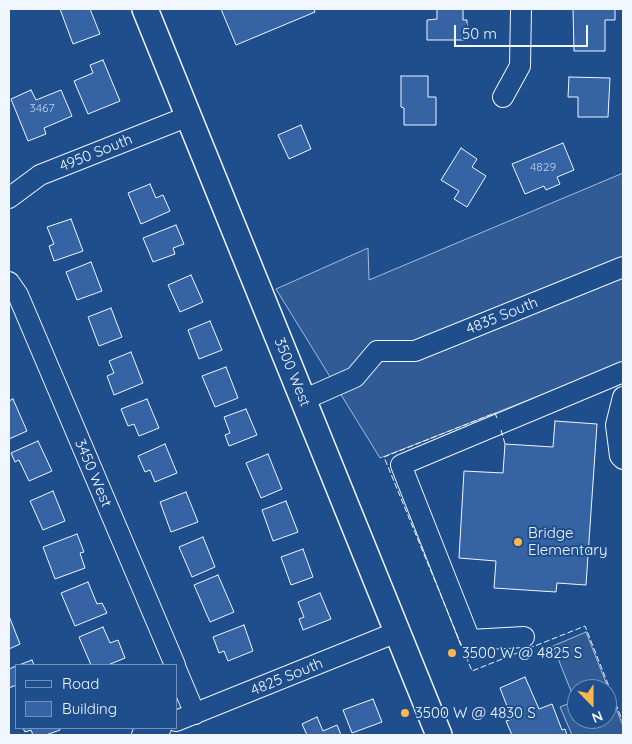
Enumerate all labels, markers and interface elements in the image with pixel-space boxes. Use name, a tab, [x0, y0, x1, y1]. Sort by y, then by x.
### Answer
scale bar	[457, 15, 591, 47]
text: 50 m	[462, 24, 497, 43]
house number: 3467	[29, 101, 55, 115]
street label: 4950 South	[57, 130, 135, 176]
house number: 4829	[530, 160, 556, 174]
street label: 4835 South	[464, 293, 540, 339]
street label: 3500 West	[270, 335, 314, 409]
street label: 3450 West	[71, 436, 115, 510]
place label: Bridge Elementary	[528, 524, 608, 559]
marker: Bridge Elementary	[512, 536, 524, 548]
place label: 3500 W @ 4825 S	[462, 644, 582, 662]
marker: 3500 W @ 4825 S	[446, 647, 458, 659]
street label: 4825 South	[248, 654, 326, 700]
legend	[15, 664, 178, 729]
text: Road	[62, 674, 99, 693]
north arrow	[567, 679, 617, 729]
text: Building	[62, 699, 117, 718]
place label: 3500 W @ 4830 S	[415, 704, 536, 722]
marker: 3500 W @ 4830 S	[399, 707, 411, 719]
text: N	[589, 707, 605, 727]

